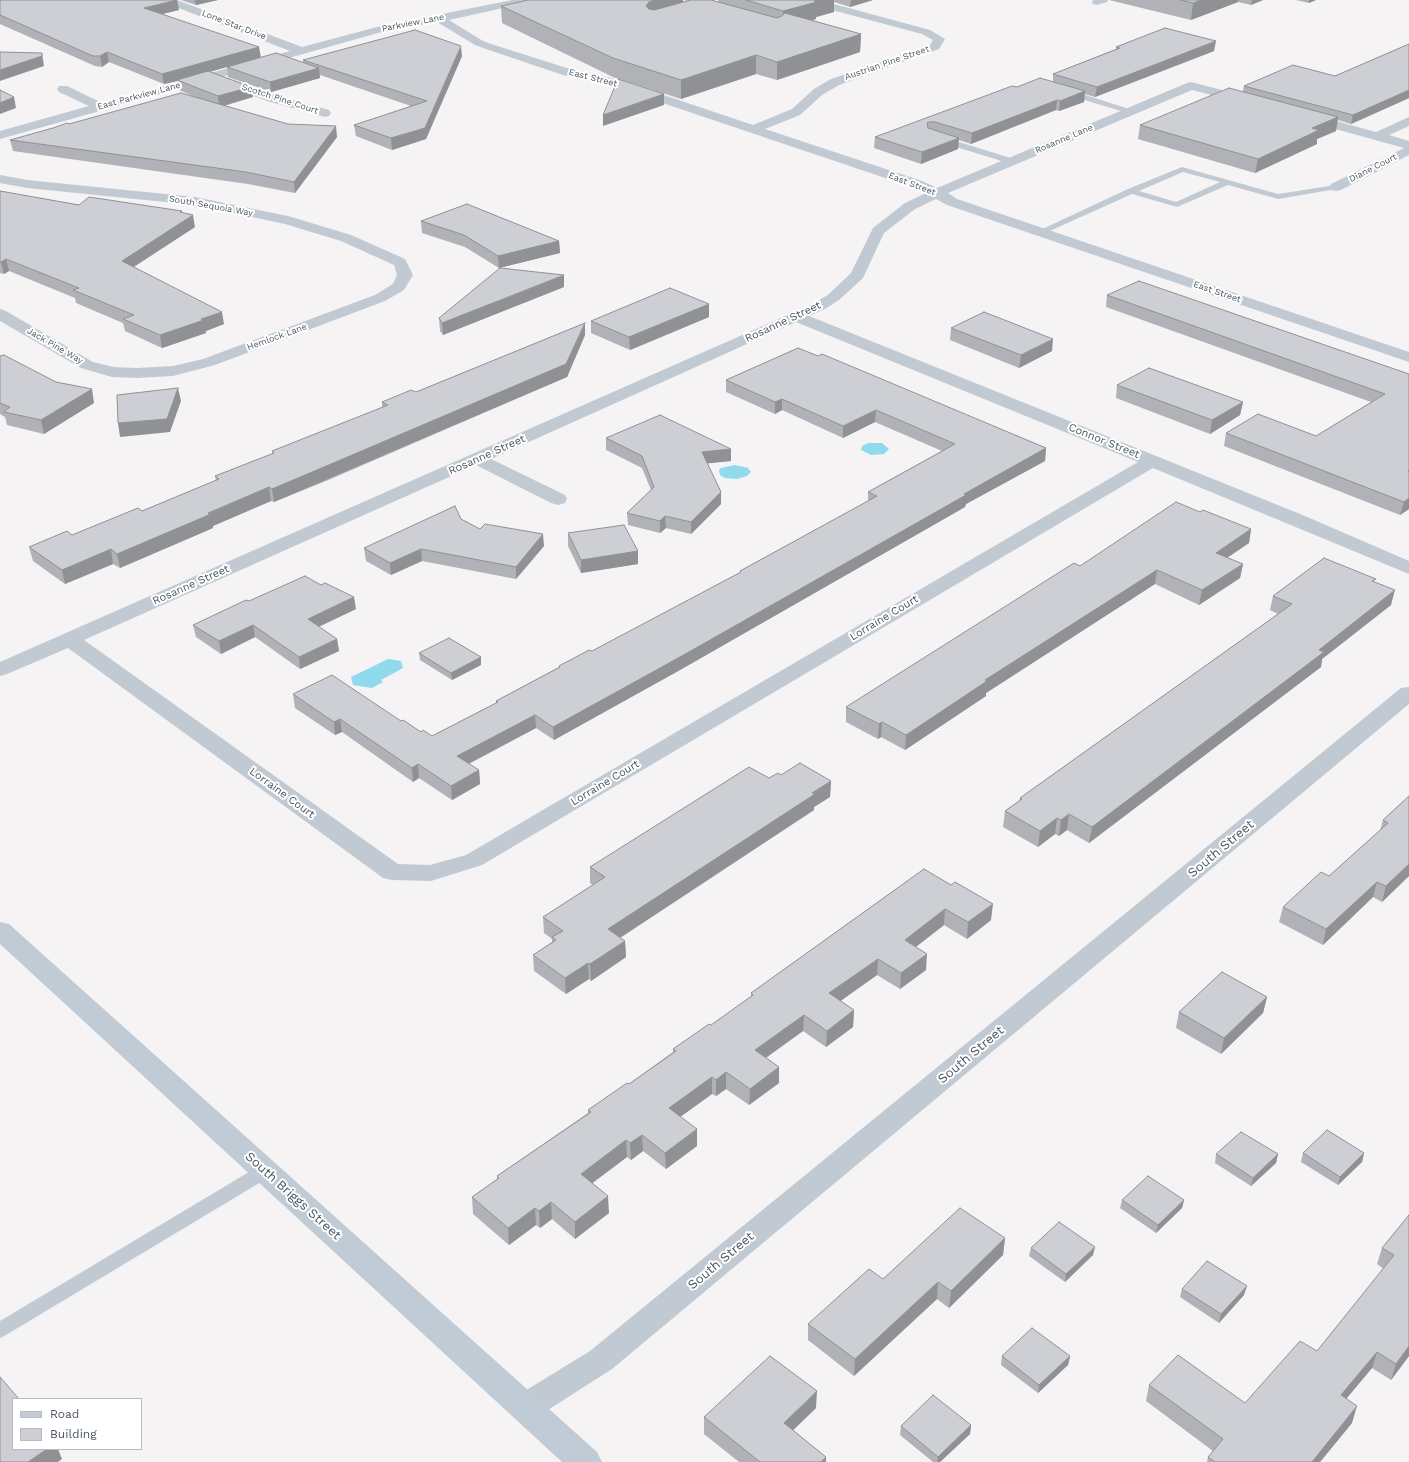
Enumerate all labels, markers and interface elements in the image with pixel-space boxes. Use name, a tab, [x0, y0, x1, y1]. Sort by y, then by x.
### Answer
street label: Lone Star Drive	[200, 8, 268, 42]
street label: Parkview Lane	[381, 12, 445, 34]
street label: Austrian Pine Street	[843, 43, 931, 83]
street label: East Street	[568, 67, 618, 89]
street label: East Parkview Lane	[96, 80, 182, 112]
street label: Scotch Pine Court	[240, 82, 320, 116]
street label: Rosanne Lane	[1033, 122, 1095, 156]
street label: Diane Court	[1347, 151, 1399, 185]
street label: East Street	[887, 170, 937, 198]
street label: South Sequoia Way	[168, 193, 254, 219]
street label: East Street	[1192, 279, 1242, 305]
street label: Rosanne Street	[743, 299, 823, 345]
street label: Hemlock Lane	[246, 321, 308, 353]
street label: Jack Pine Way	[25, 326, 85, 366]
street label: Connor Street	[1066, 421, 1142, 461]
street label: Rosanne Street	[447, 432, 527, 478]
street label: Rosanne Street	[151, 562, 231, 608]
street label: Lorraine Court	[847, 592, 921, 644]
street label: Lorraine Court	[568, 757, 642, 809]
street label: Lorraine Court	[247, 765, 317, 821]
street label: South Street	[1185, 817, 1257, 881]
street label: South Street	[935, 1023, 1007, 1087]
street label: South Briggs Street	[242, 1149, 344, 1243]
street label: South Street	[685, 1229, 757, 1293]
legend	[12, 1398, 142, 1450]
text: Road	[50, 1407, 79, 1421]
text: Building	[50, 1427, 97, 1441]

